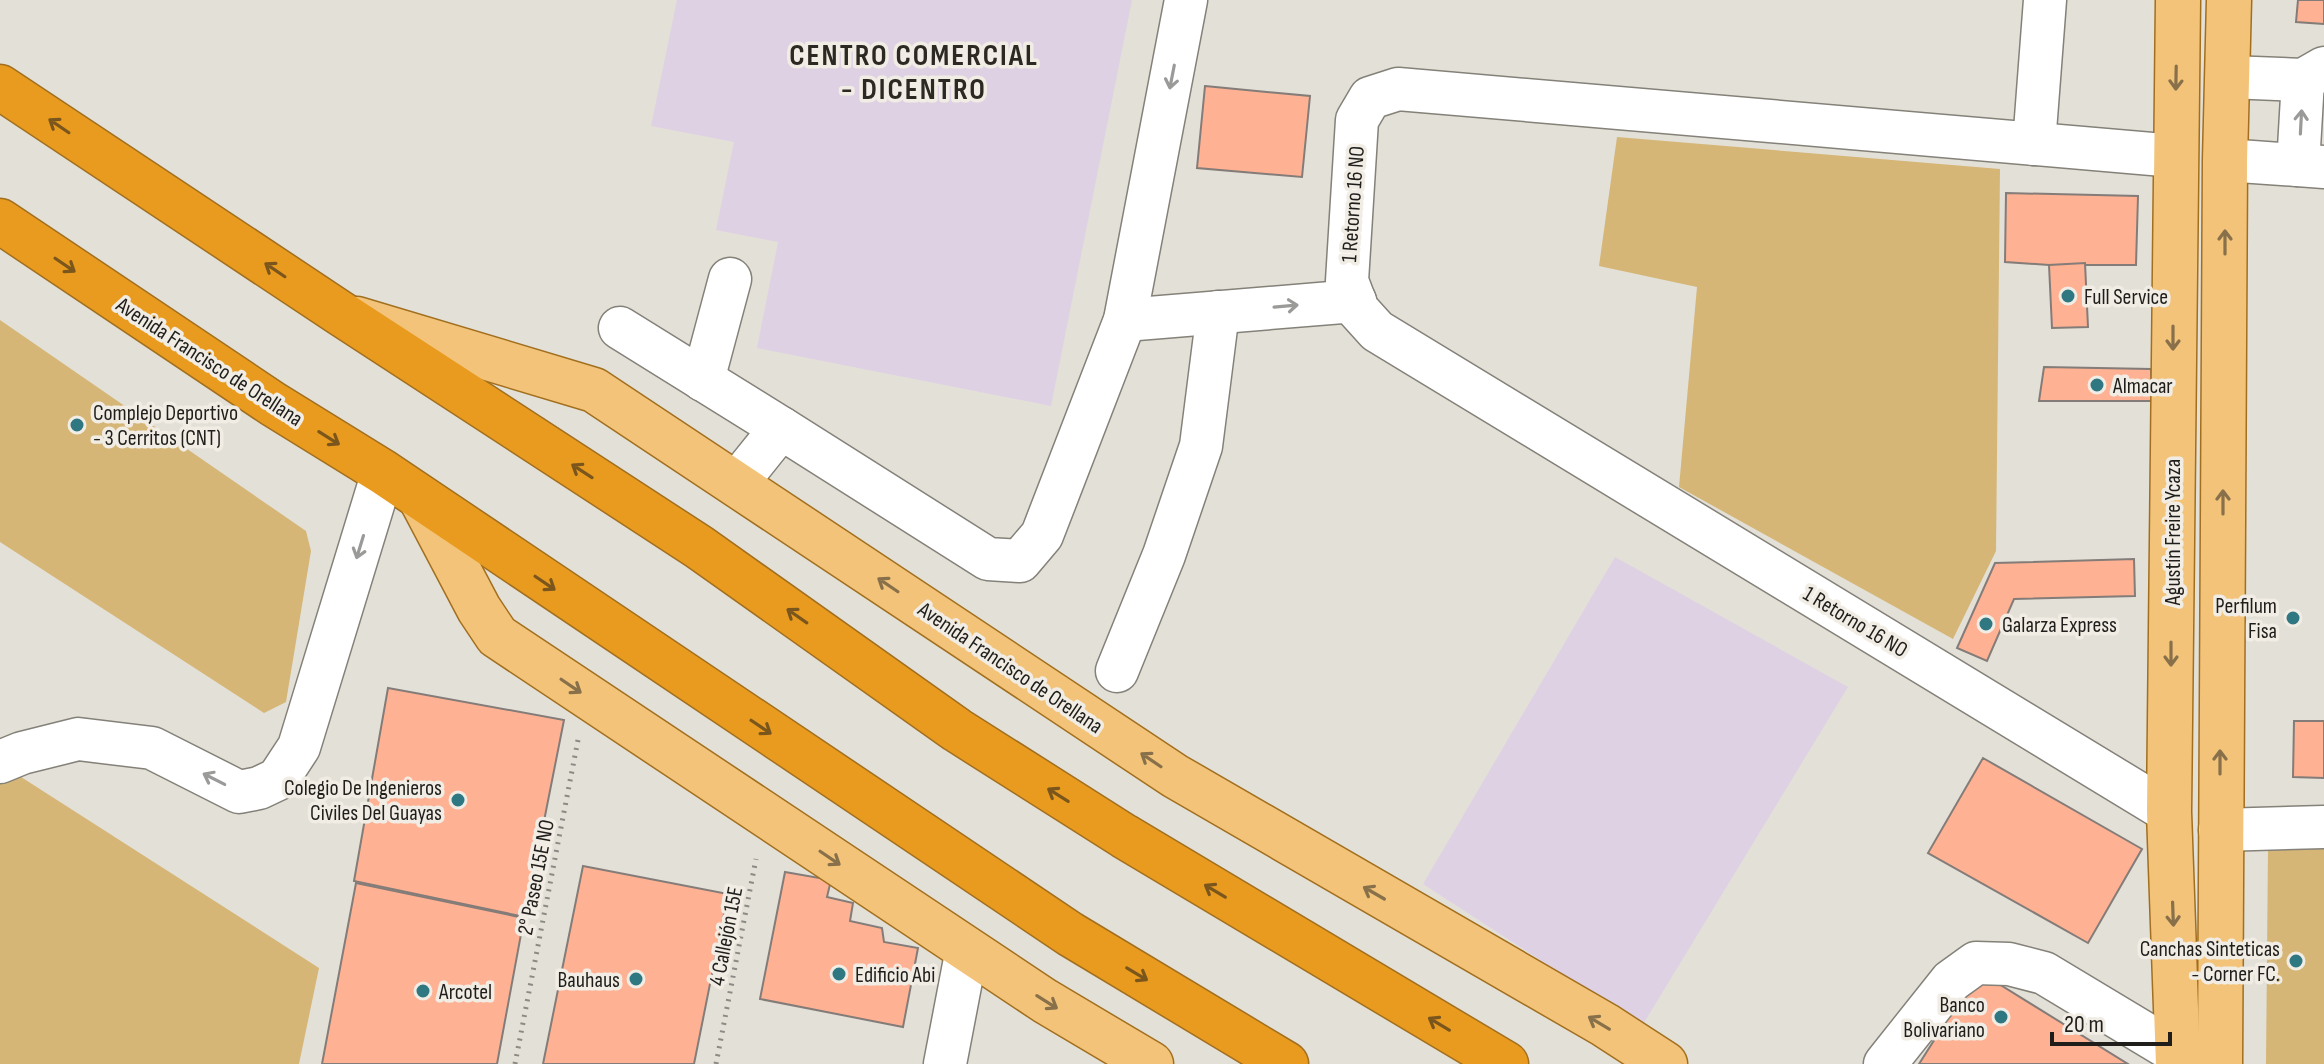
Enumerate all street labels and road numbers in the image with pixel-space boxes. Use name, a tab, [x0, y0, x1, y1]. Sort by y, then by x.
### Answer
street label: 1 Retorno 16 NO	[1336, 145, 1371, 263]
street label: Avenida Francisco de Orellana	[110, 291, 308, 433]
street label: Agustín Freire Ycaza	[2160, 459, 2187, 606]
street label: 1 Retorno 16 NO	[1798, 581, 1912, 664]
street label: Avenida Francisco de Orellana	[912, 596, 1108, 740]
street label: 2° Paseo 15E NO	[512, 817, 561, 937]
street label: 4 Callejón 15E	[704, 885, 749, 988]

